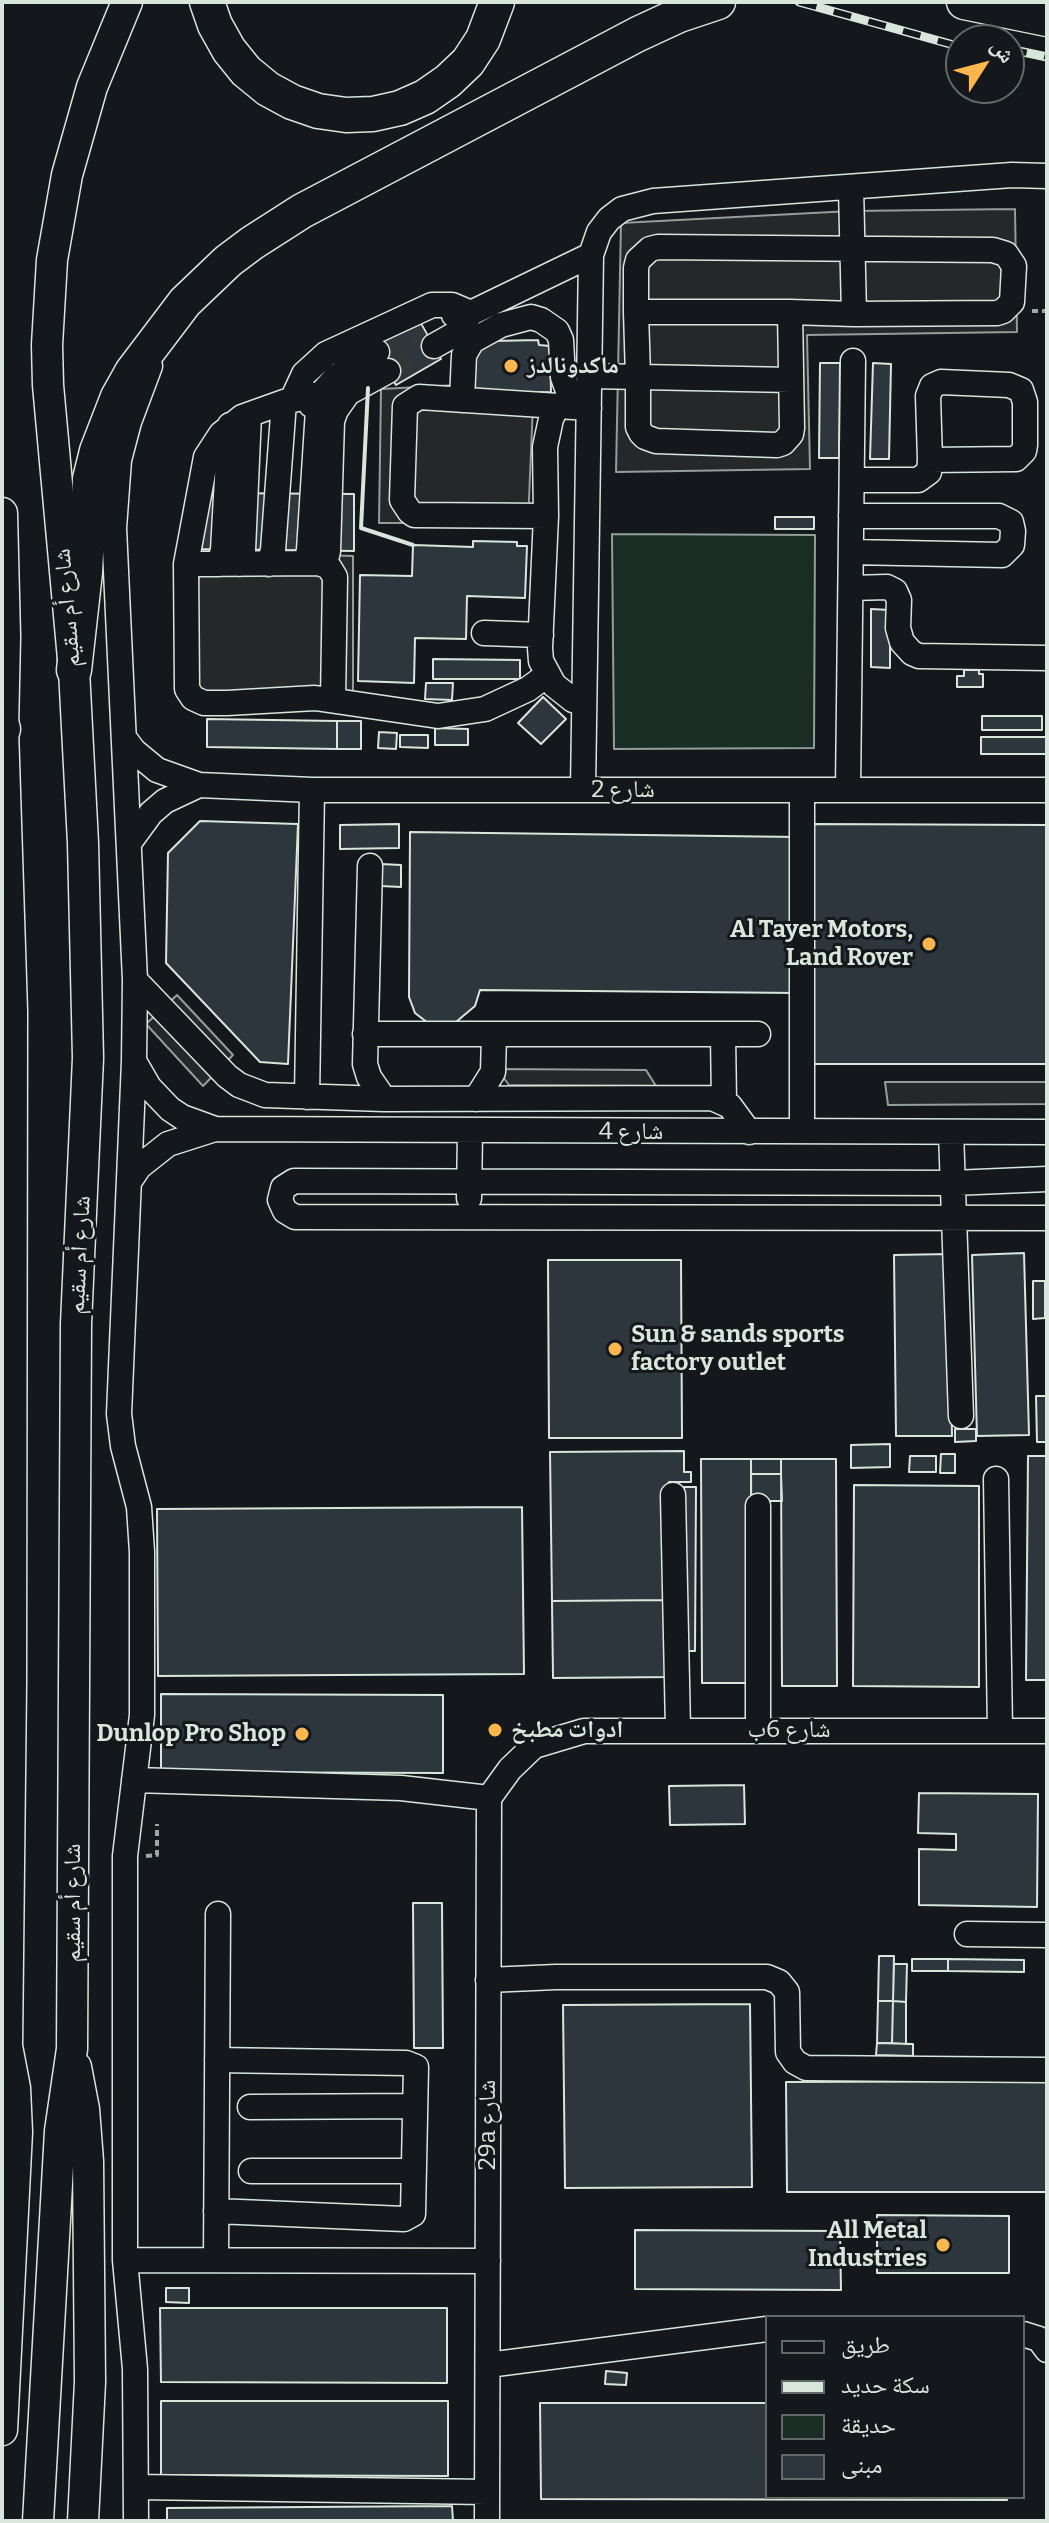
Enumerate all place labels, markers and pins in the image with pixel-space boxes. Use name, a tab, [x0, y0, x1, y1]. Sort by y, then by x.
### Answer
place label: ماكدونالدز	[527, 352, 619, 380]
marker: ماكدونالدز	[502, 357, 520, 375]
place label: Al Tayer Motors, Land Rover	[730, 916, 913, 972]
marker: Al Tayer Motors, Land Rover	[920, 935, 938, 953]
place label: Sun & sands sports factory outlet	[631, 1321, 845, 1377]
marker: Sun & sands sports factory outlet	[606, 1340, 624, 1358]
place label: ادوات مطبخ	[511, 1716, 623, 1744]
place label: Dunlop Pro Shop	[97, 1720, 286, 1748]
marker: ادوات مطبخ	[486, 1721, 504, 1739]
marker: Dunlop Pro Shop	[293, 1725, 311, 1743]
place label: All Metal Industries	[808, 2217, 927, 2273]
marker: All Metal Industries	[934, 2236, 952, 2254]

